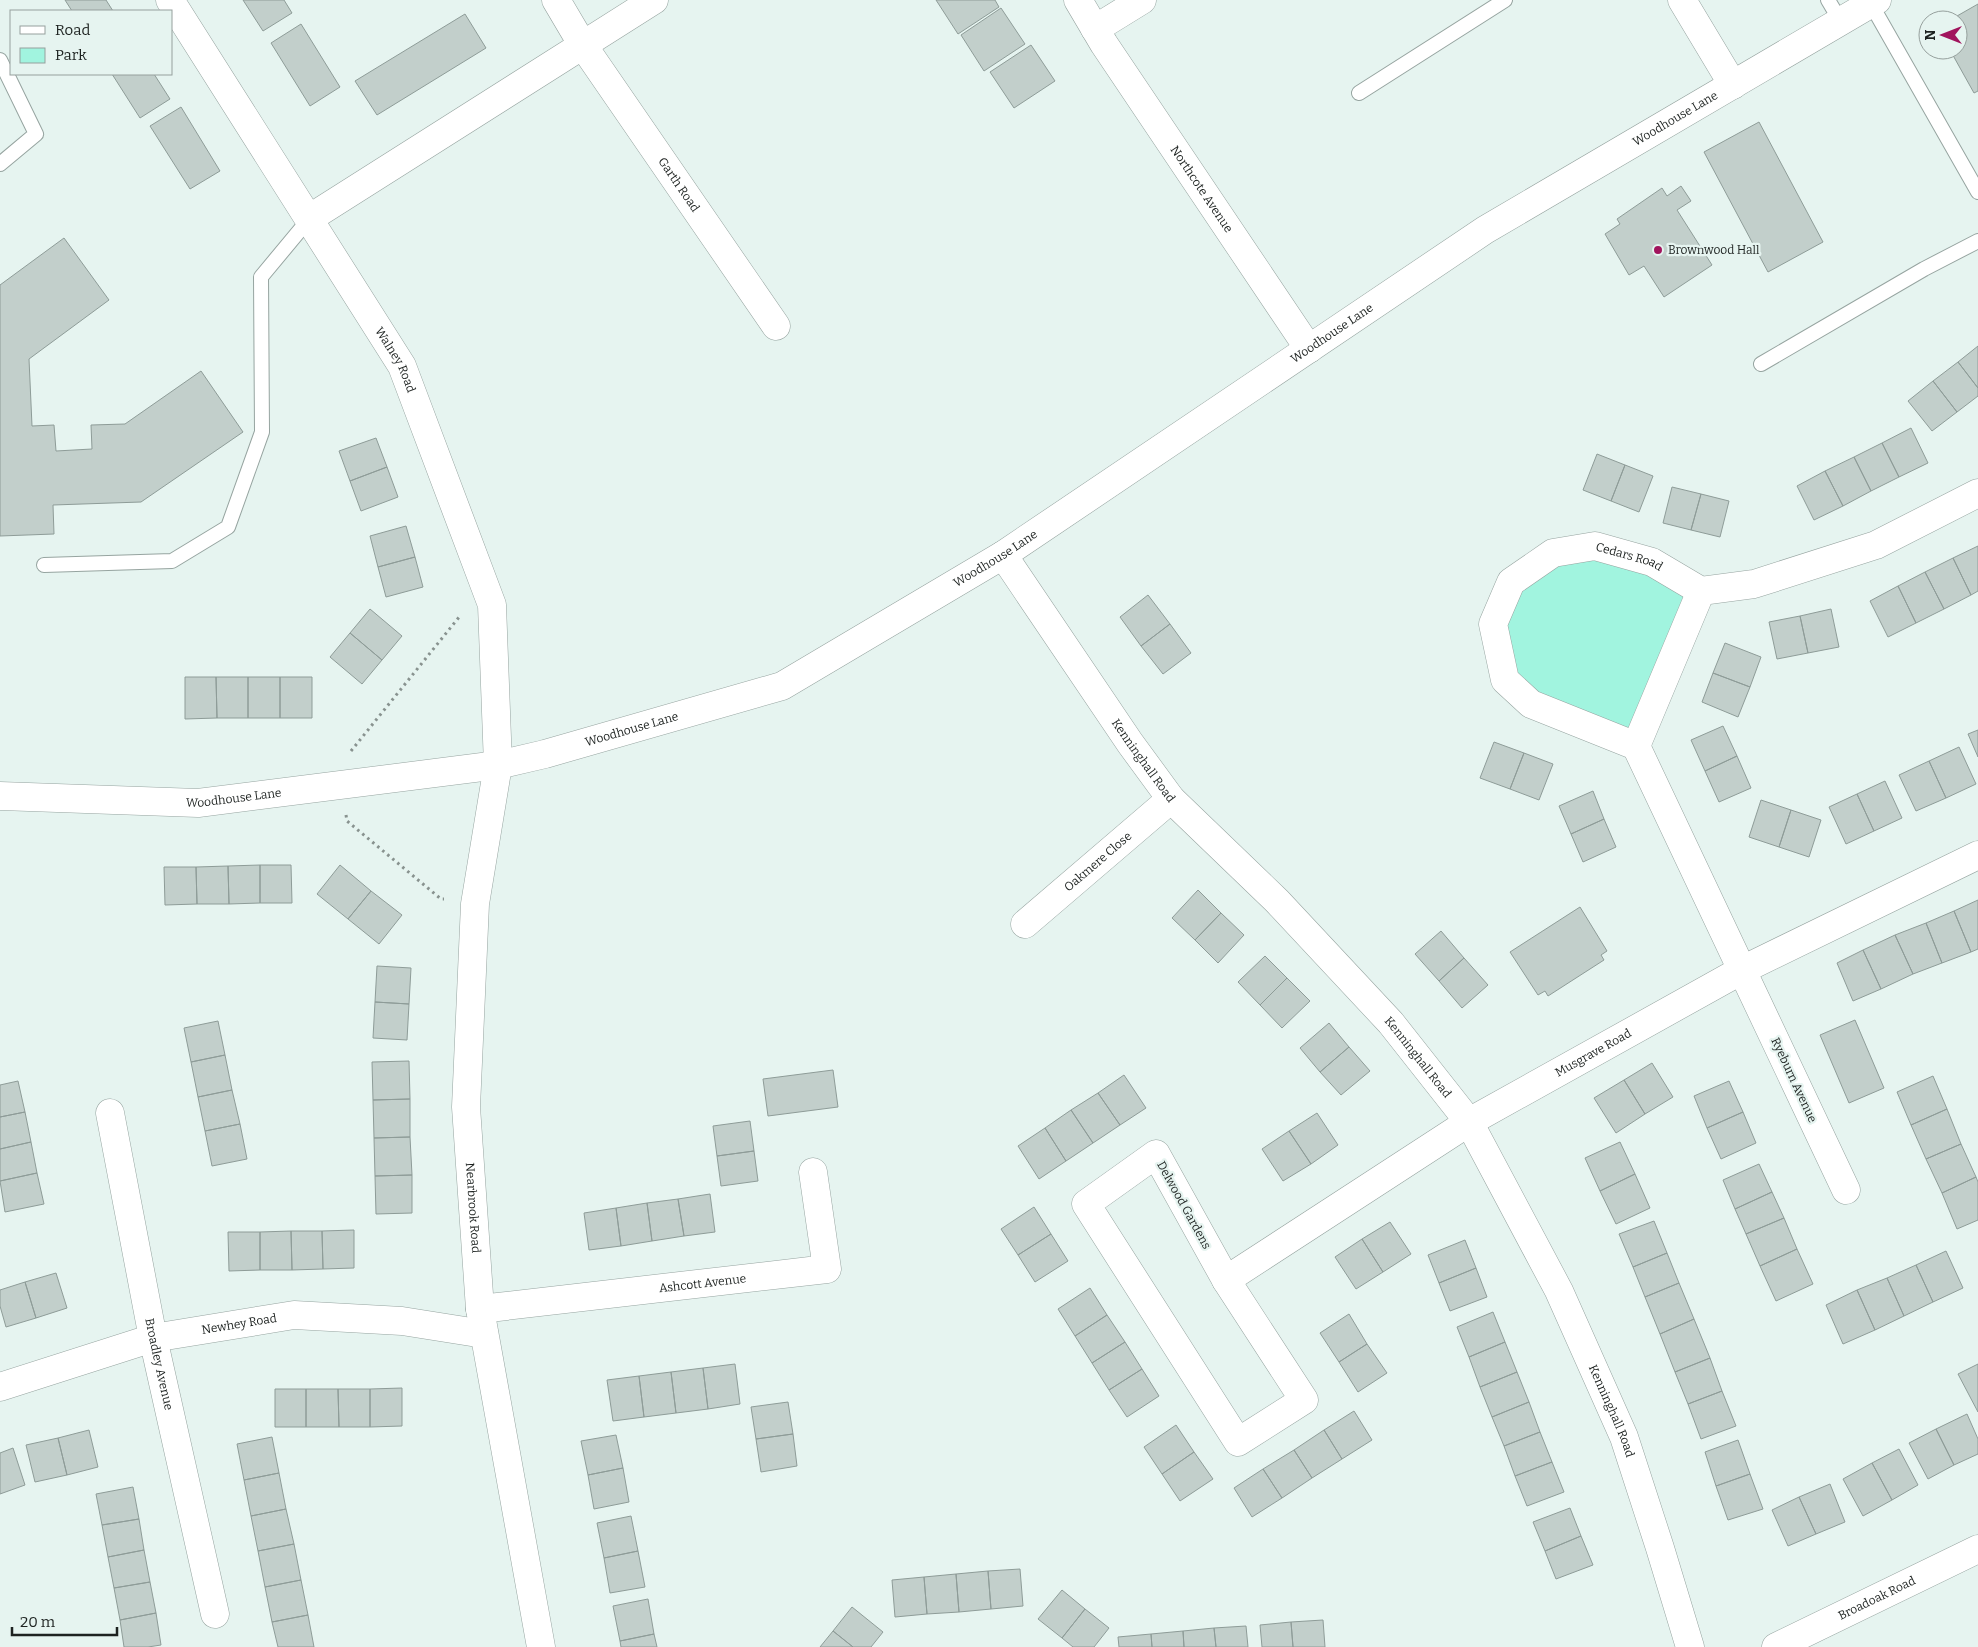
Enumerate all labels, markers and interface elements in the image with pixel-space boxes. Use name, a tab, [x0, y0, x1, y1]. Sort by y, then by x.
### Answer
legend	[10, 10, 172, 75]
north arrow	[1918, 10, 1968, 60]
text: Road	[55, 21, 90, 39]
text: N	[1922, 29, 1939, 40]
text: Park	[55, 46, 87, 64]
street label: Woodhouse Lane	[1630, 88, 1720, 149]
street label: Northcote Avenue	[1167, 143, 1236, 235]
street label: Garth Road	[655, 155, 702, 215]
place label: Brownwood Hall	[1668, 243, 1760, 257]
marker: Brownwood Hall	[1652, 244, 1664, 256]
street label: Woodhouse Lane	[1288, 301, 1376, 366]
street label: Walney Road	[372, 325, 418, 394]
street label: Woodhouse Lane	[951, 527, 1040, 590]
street label: Cedars Road	[1594, 540, 1665, 574]
street label: Woodhouse Lane	[584, 709, 680, 749]
street label: Kenninghall Road	[1109, 716, 1178, 805]
street label: Woodhouse Lane	[186, 786, 282, 810]
street label: Oakmere Close	[1061, 829, 1134, 894]
street label: Kenninghall Road	[1382, 1014, 1454, 1101]
street label: Musgrave Road	[1553, 1026, 1634, 1080]
street label: Ryeburn Avenue	[1768, 1035, 1820, 1125]
street label: Delwood Gardens	[1154, 1159, 1214, 1252]
street label: Nearbrook Road	[463, 1162, 483, 1254]
street label: Ashcott Avenue	[658, 1271, 747, 1295]
street label: Newhey Road	[201, 1311, 278, 1337]
street label: Broadley Avenue	[142, 1317, 176, 1412]
street label: Kenninghall Road	[1586, 1363, 1637, 1459]
street label: Broadoak Road	[1836, 1573, 1918, 1623]
scale bar	[12, 1604, 118, 1636]
text: 20 m	[20, 1613, 56, 1631]

